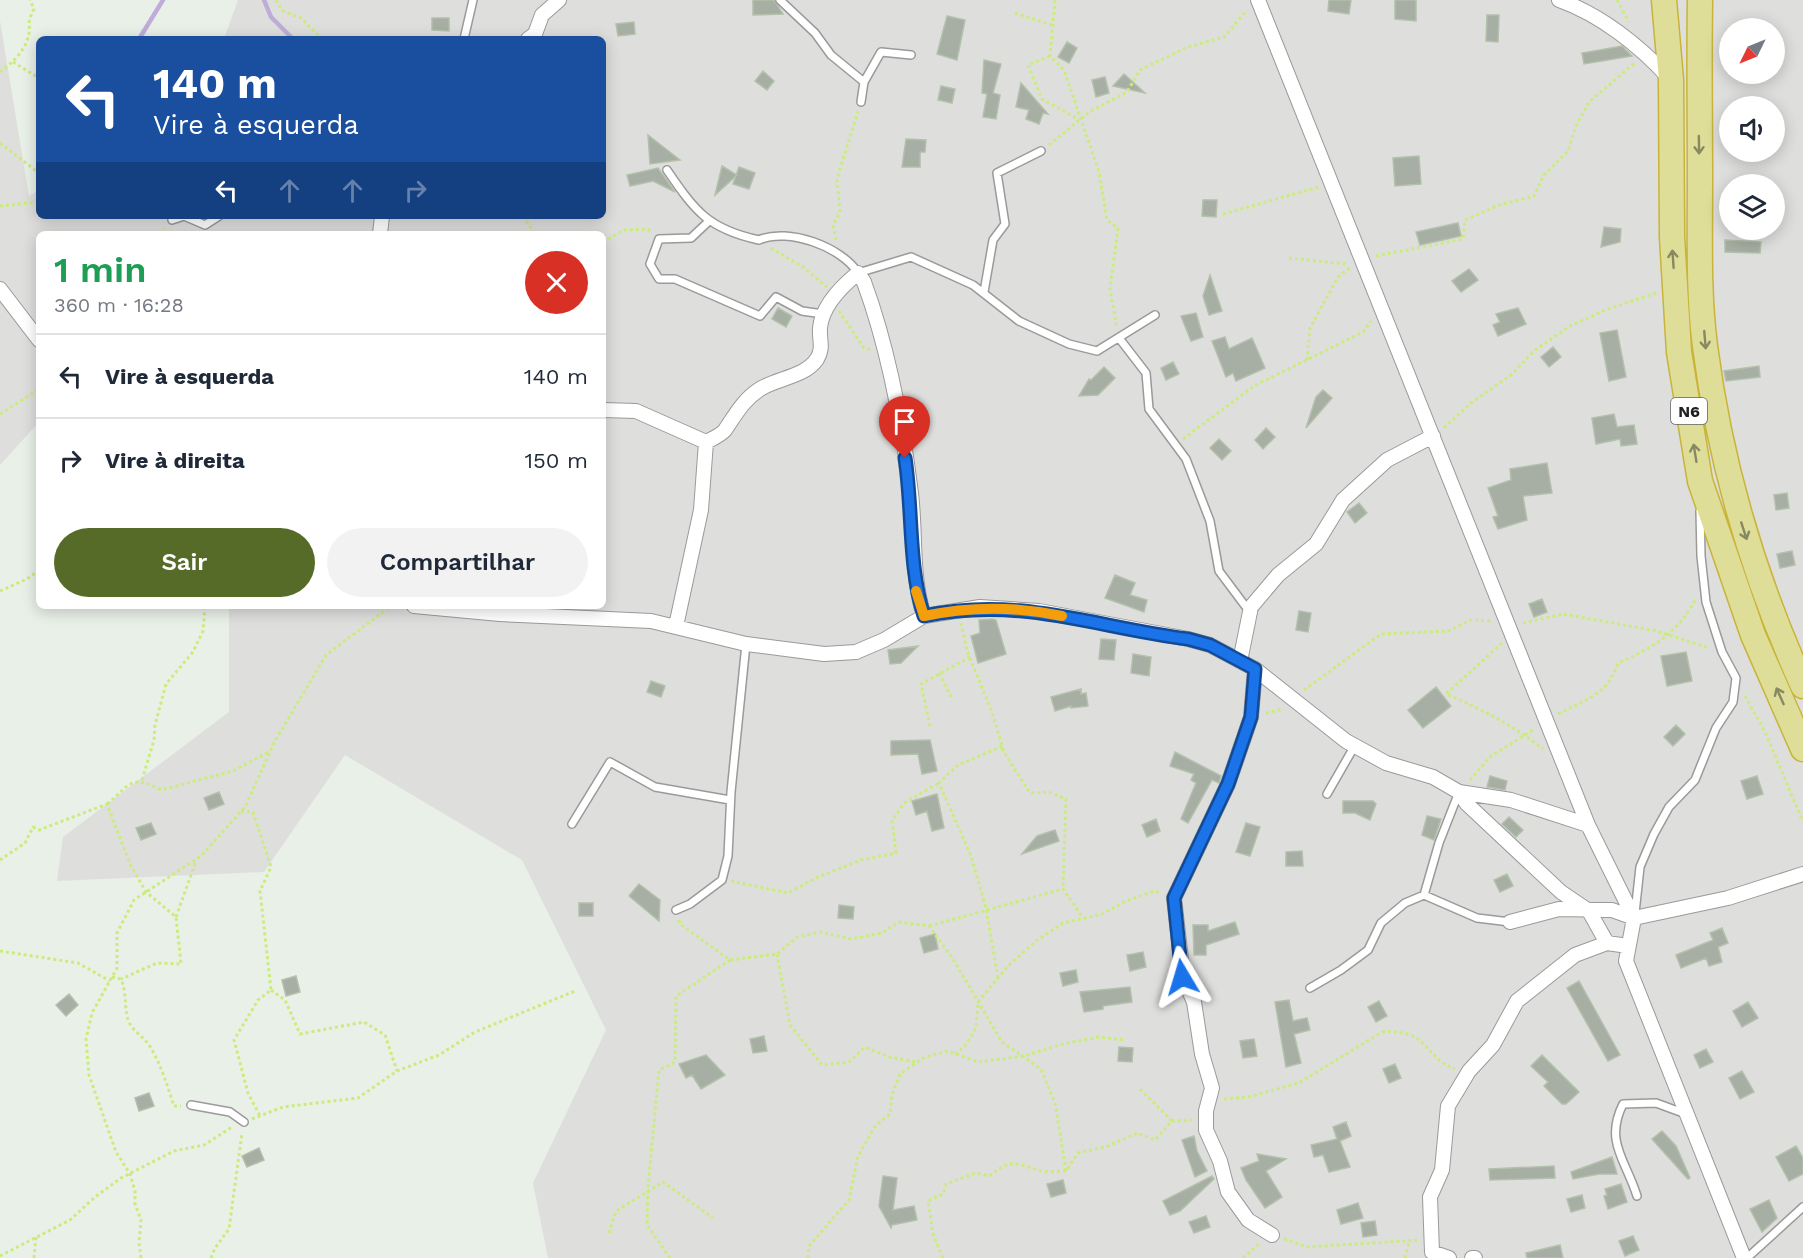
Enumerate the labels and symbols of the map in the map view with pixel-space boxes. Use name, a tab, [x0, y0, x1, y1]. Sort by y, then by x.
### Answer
north arrow	[1719, 18, 1785, 84]
one-way arrow	[1694, 135, 1705, 155]
one-way arrow	[1668, 250, 1679, 270]
one-way arrow	[1700, 329, 1711, 349]
pin	[879, 396, 930, 458]
road number: N6	[1671, 398, 1707, 424]
one-way arrow	[1690, 443, 1701, 463]
one-way arrow	[1740, 521, 1751, 540]
one-way arrow	[1773, 687, 1785, 705]
position arrow	[1150, 945, 1214, 1009]

